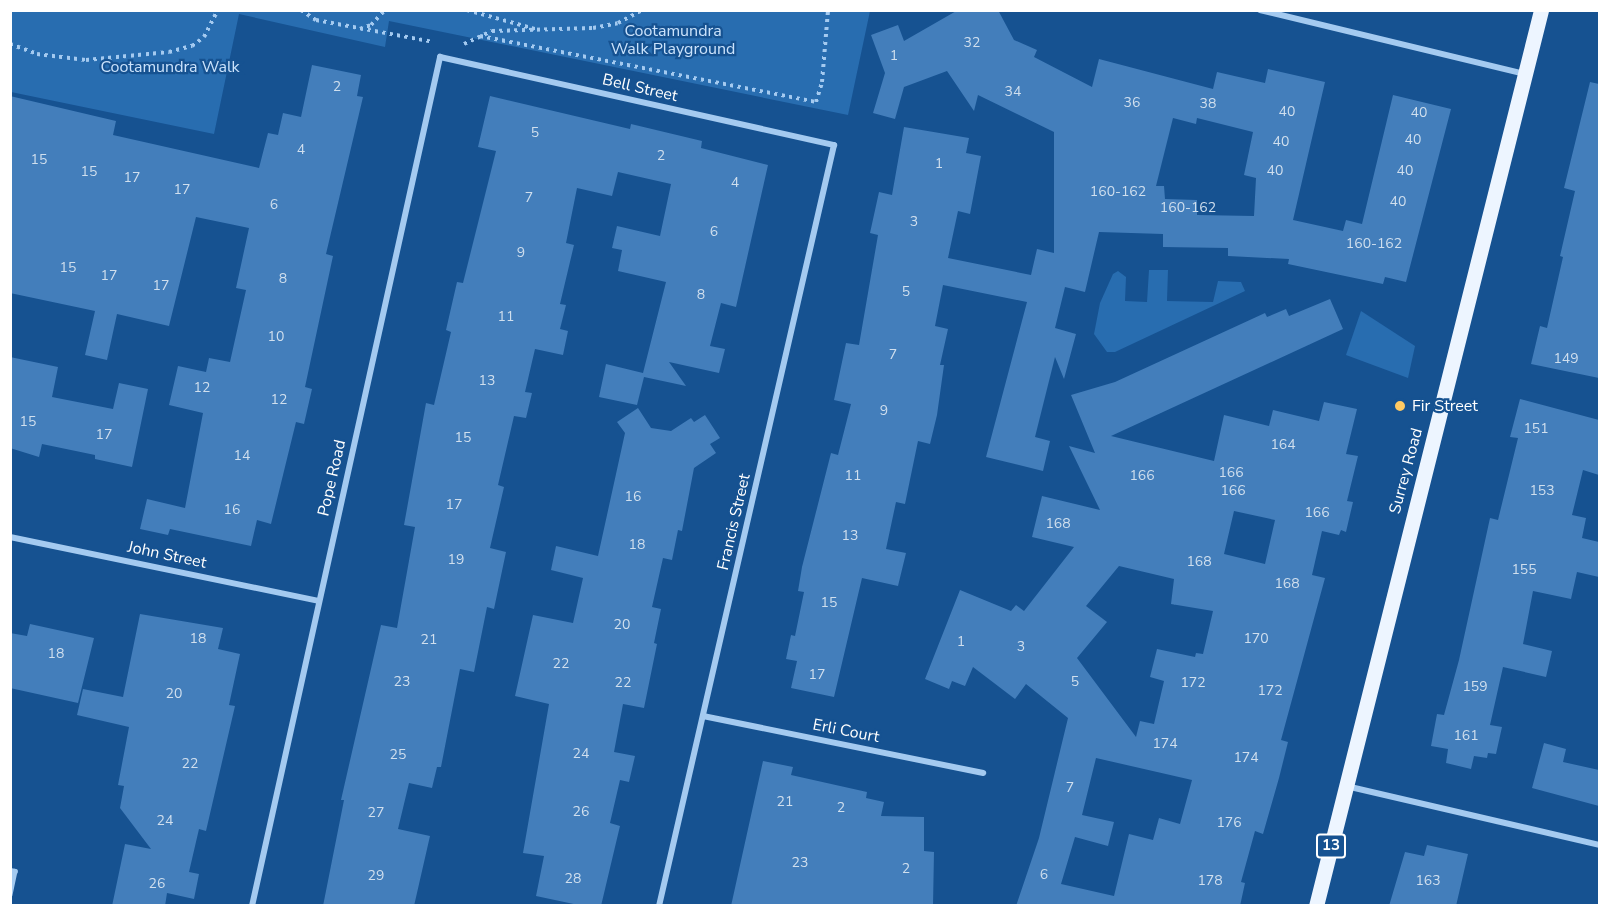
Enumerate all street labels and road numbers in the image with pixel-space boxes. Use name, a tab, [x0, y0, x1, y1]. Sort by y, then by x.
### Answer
street label: Bell Street	[601, 70, 679, 106]
street label: Surrey Road	[1385, 426, 1427, 516]
street label: Pope Road	[314, 438, 350, 518]
street label: Francis Street	[714, 472, 754, 572]
street label: John Street	[126, 537, 208, 573]
street label: Erli Court	[811, 715, 881, 747]
road number: 13	[1316, 834, 1346, 858]

